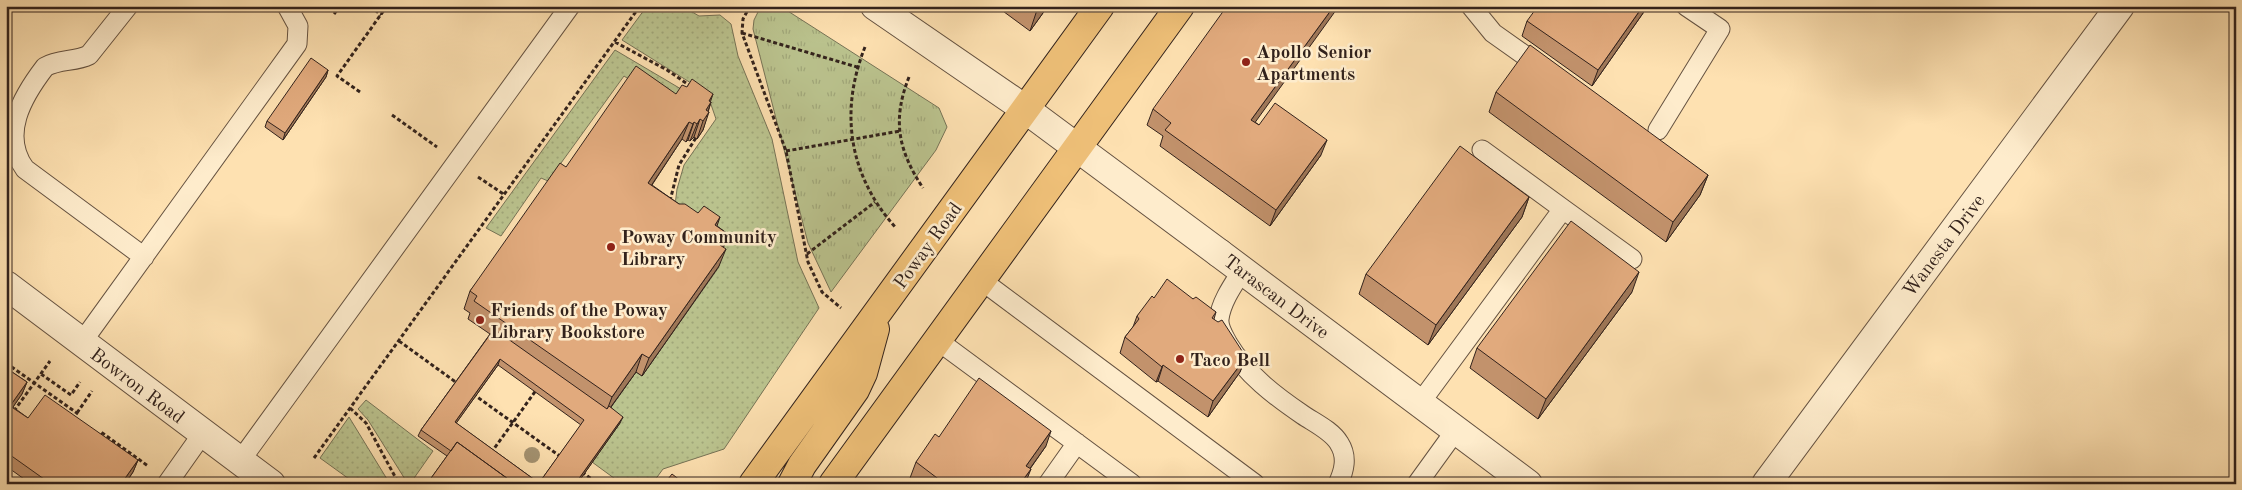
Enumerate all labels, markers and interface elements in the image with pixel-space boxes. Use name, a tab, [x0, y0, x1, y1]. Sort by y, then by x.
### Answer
place label: Apollo Senior Apartments	[1256, 44, 1372, 85]
marker: Apollo Senior Apartments	[1240, 56, 1252, 68]
street label: Wanesta Drive	[1901, 192, 1989, 301]
street label: Poway Road	[891, 200, 967, 293]
place label: Poway Community Library	[621, 229, 777, 270]
marker: Poway Community Library	[605, 241, 617, 253]
street label: Tarascan Drive	[1219, 252, 1332, 344]
place label: Friends of the Poway Library Bookstore	[490, 302, 668, 343]
marker: Friends of the Poway Library Bookstore	[474, 314, 486, 326]
street label: Bowron Road	[86, 346, 187, 428]
place label: Taco Bell	[1190, 352, 1270, 371]
marker: Taco Bell	[1174, 353, 1186, 365]

